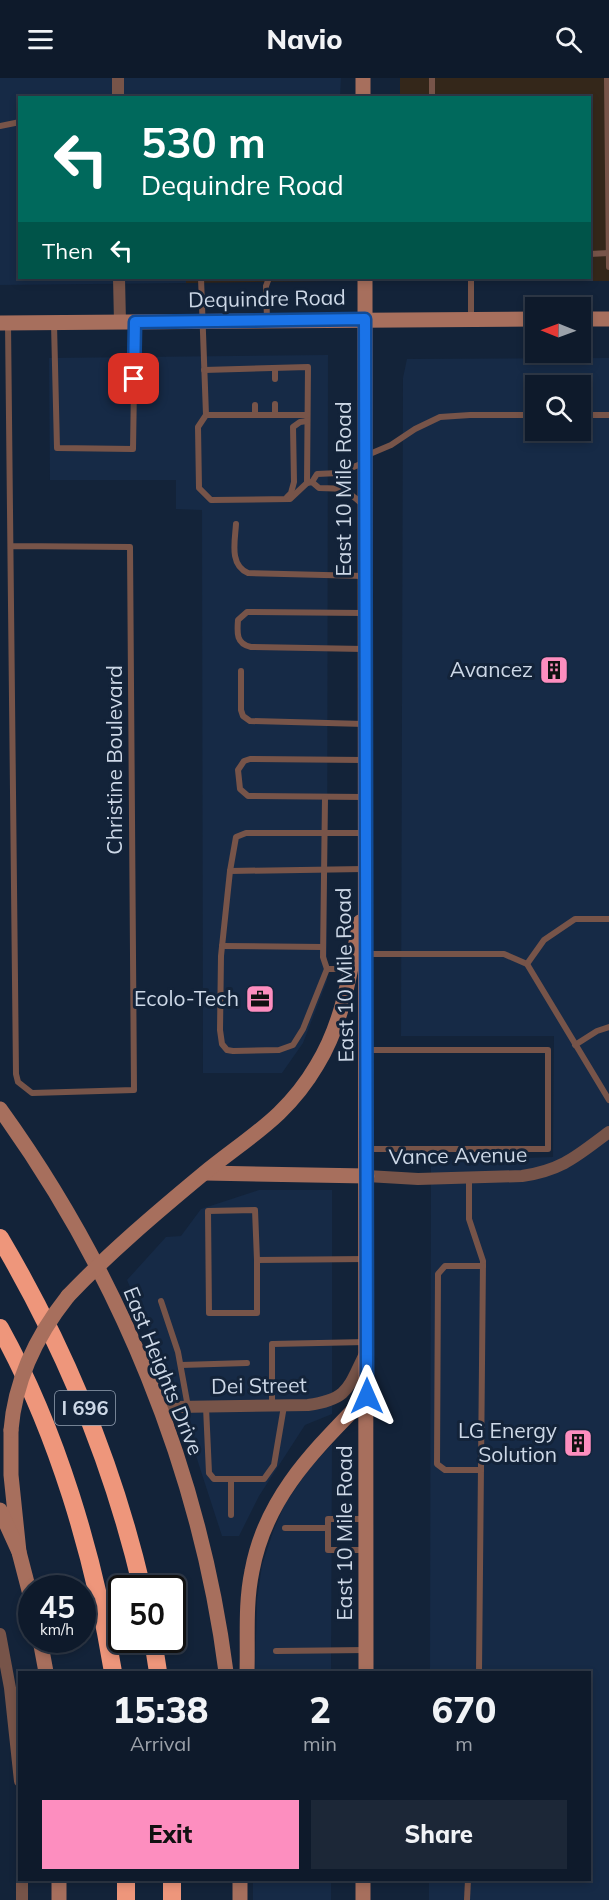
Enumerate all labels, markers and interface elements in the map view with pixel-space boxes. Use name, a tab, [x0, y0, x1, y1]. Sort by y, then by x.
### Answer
text: Navio	[266, 22, 343, 56]
icon: menu	[24, 23, 57, 56]
icon: search	[552, 23, 585, 56]
text: 530 m	[141, 116, 266, 169]
icon: left	[42, 120, 120, 198]
text: Dequindre Road	[141, 168, 344, 202]
icon: left	[105, 234, 138, 267]
text: Then	[42, 237, 93, 265]
street label: Dequindre Road	[188, 284, 346, 312]
north arrow	[525, 297, 591, 363]
map controls	[525, 297, 591, 441]
pin	[108, 353, 159, 404]
icon: arrive	[117, 362, 150, 395]
button: search	[525, 375, 591, 441]
street label: East 10 Mile Road	[330, 401, 356, 577]
building icon: Avancez	[538, 654, 570, 686]
place label: Avancez	[450, 656, 533, 682]
street label: Christine Boulevard	[101, 665, 127, 855]
street label: East 10 Mile Road	[329, 887, 359, 1063]
office icon: Ecolo-Tech	[244, 983, 276, 1015]
place label: Ecolo-Tech	[134, 985, 239, 1011]
street label: Vance Avenue	[388, 1141, 528, 1169]
street label: East Heights Drive	[118, 1283, 210, 1459]
position arrow	[335, 1364, 399, 1428]
street label: Dei Street	[211, 1371, 307, 1399]
road number: I 696	[55, 1391, 115, 1425]
place label: LG Energy Solution	[458, 1417, 557, 1467]
building icon: LG Energy Solution	[562, 1427, 594, 1459]
street label: East 10 Mile Road	[331, 1445, 357, 1621]
speed limit sign: 50	[108, 1575, 186, 1653]
text: 45	[39, 1588, 75, 1626]
text: km/h	[40, 1620, 74, 1639]
text: 15:38	[113, 1687, 208, 1732]
text: 2	[309, 1687, 331, 1732]
text: 670	[432, 1687, 496, 1732]
text: Arrival	[130, 1731, 191, 1756]
text: min	[303, 1731, 337, 1756]
text: m	[455, 1731, 473, 1756]
button: Exit	[42, 1800, 299, 1869]
button: Share	[311, 1800, 567, 1869]

